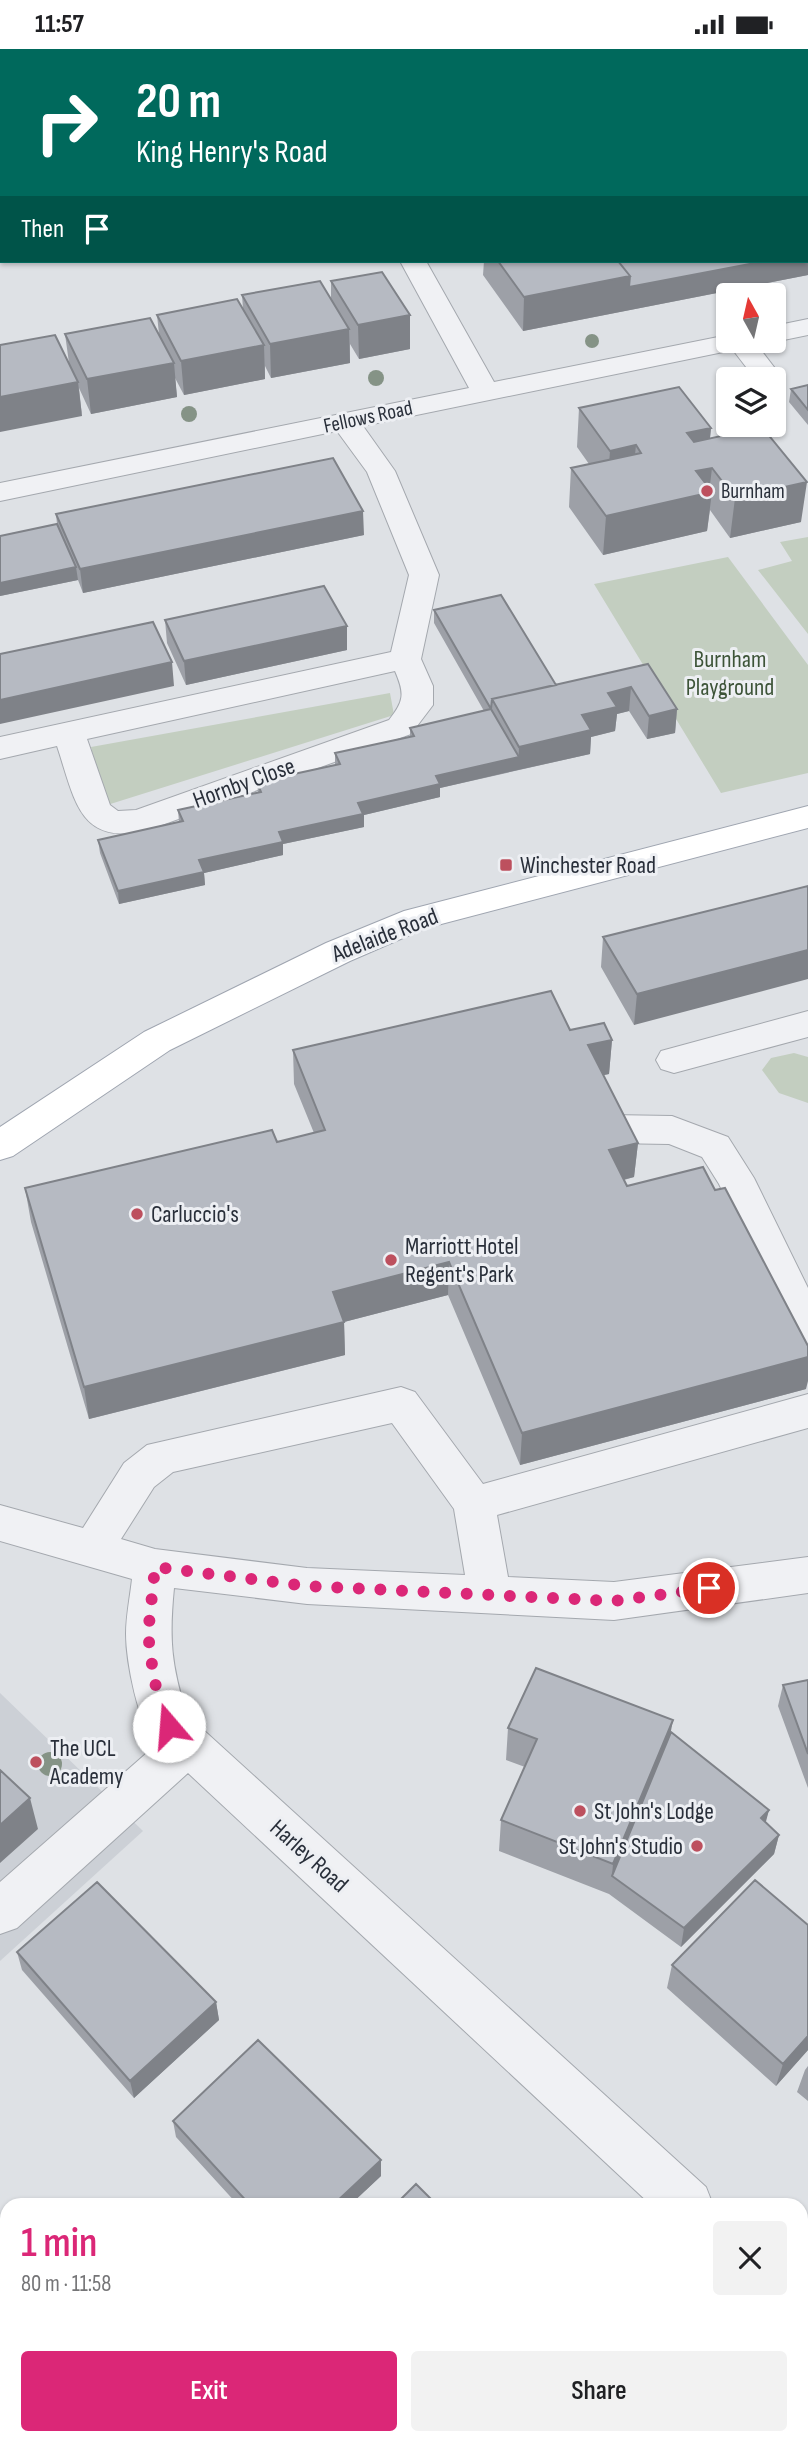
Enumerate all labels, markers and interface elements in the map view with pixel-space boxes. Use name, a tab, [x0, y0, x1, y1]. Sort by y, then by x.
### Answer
text: 11:57	[35, 9, 84, 40]
text: 20 m	[136, 73, 221, 132]
icon: right	[21, 77, 112, 168]
text: King Henry's Road	[136, 133, 328, 172]
icon: arrive	[78, 210, 116, 248]
text: Then	[21, 214, 64, 245]
north arrow	[716, 283, 786, 353]
map controls	[716, 283, 786, 437]
button: layers	[716, 367, 786, 437]
street label: Fellows Road	[321, 395, 415, 439]
place label: Burnham	[721, 479, 785, 504]
marker: Burnham	[699, 483, 715, 499]
park label: Burnham Playground	[686, 645, 774, 702]
street label: Hornby Close	[189, 751, 299, 815]
place label: Winchester Road	[520, 851, 656, 880]
marker: Winchester Road	[498, 857, 514, 873]
street label: Adelaide Road	[327, 902, 442, 969]
place label: Carluccio's	[151, 1200, 239, 1229]
marker: Carluccio's	[129, 1206, 145, 1222]
place label: Marriott Hotel Regent's Park	[405, 1232, 519, 1289]
marker: Marriott Hotel Regent's Park	[383, 1252, 399, 1268]
pin	[679, 1558, 739, 1618]
icon: arrive	[690, 1569, 728, 1607]
position arrow	[132, 1689, 206, 1763]
place label: The UCL Academy	[49, 1734, 123, 1791]
marker: The UCL Academy	[28, 1754, 44, 1770]
place label: St John's Lodge	[594, 1797, 714, 1826]
marker: St John's Lodge	[572, 1803, 588, 1819]
street label: Harley Road	[264, 1813, 354, 1899]
place label: St John's Studio	[559, 1832, 683, 1861]
marker: St John's Studio	[689, 1838, 705, 1854]
text: 1 min	[21, 2218, 97, 2269]
button: close	[713, 2221, 787, 2295]
text: 80 m · 11:58	[21, 2270, 111, 2298]
button: Exit	[21, 2351, 397, 2431]
button: Share	[411, 2351, 787, 2431]

